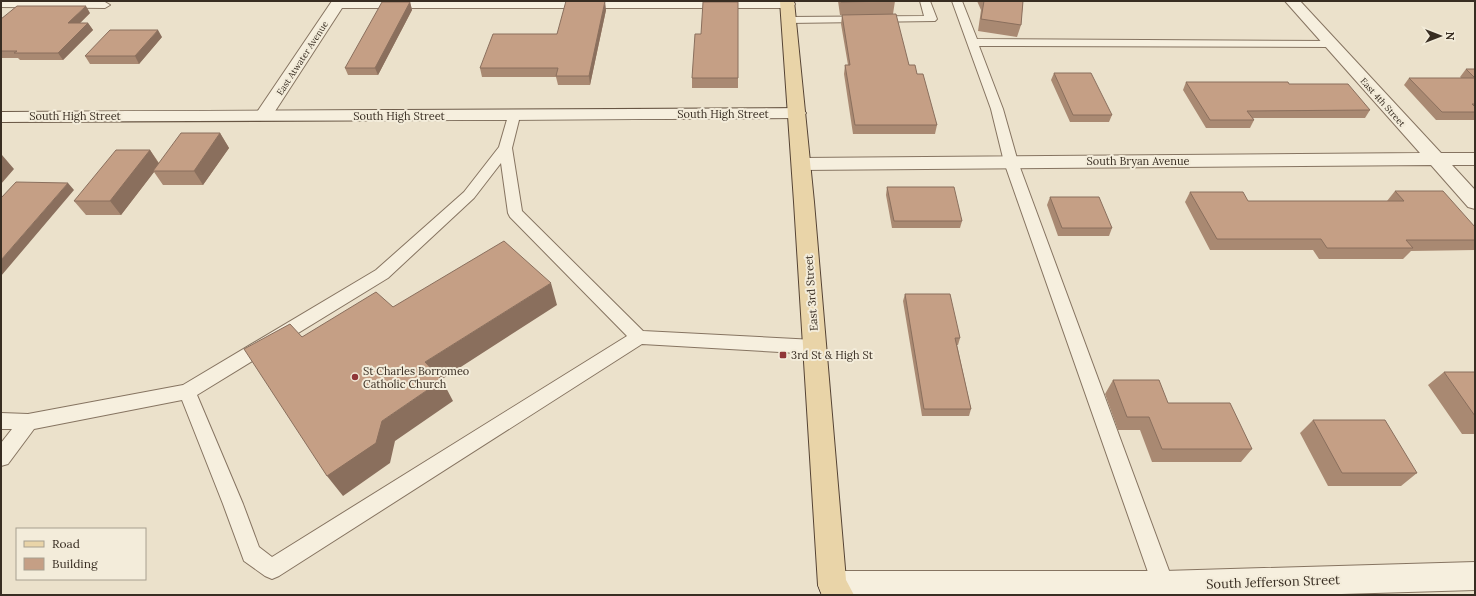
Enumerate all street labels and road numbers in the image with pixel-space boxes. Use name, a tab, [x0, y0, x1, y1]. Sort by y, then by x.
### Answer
street label: East Atwater Avenue	[274, 19, 330, 97]
street label: East 4th Street	[1358, 75, 1408, 129]
street label: South High Street	[677, 107, 770, 121]
street label: South High Street	[29, 109, 122, 123]
street label: South High Street	[353, 109, 446, 123]
street label: South Bryan Avenue	[1086, 154, 1190, 168]
street label: East 3rd Street	[801, 254, 821, 332]
street label: South Jefferson Street	[1206, 571, 1340, 593]

